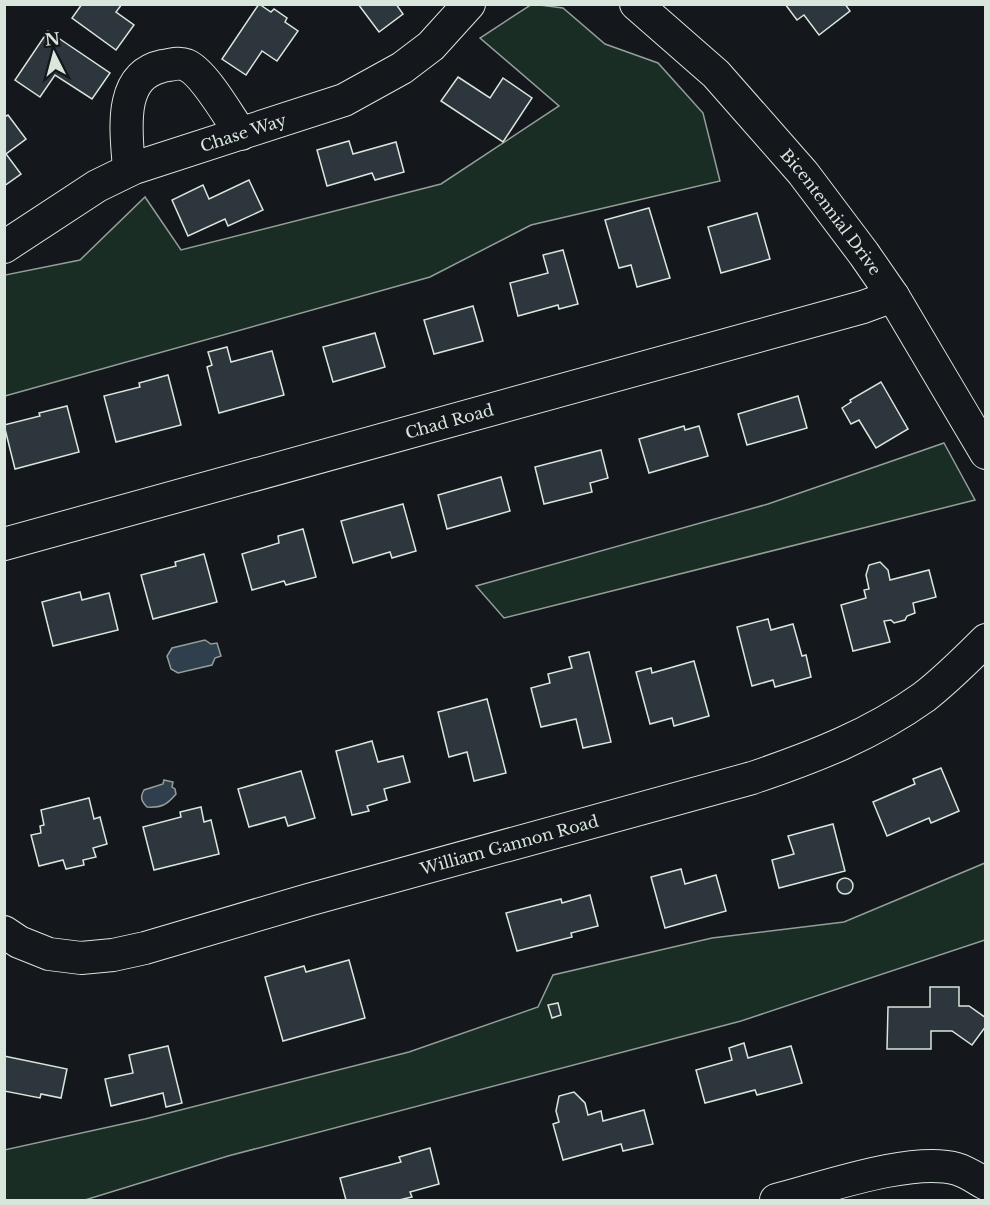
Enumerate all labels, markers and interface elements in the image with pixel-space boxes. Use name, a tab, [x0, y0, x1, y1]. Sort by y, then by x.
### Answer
north arrow	[24, 24, 84, 84]
text: N	[44, 28, 61, 50]
street label: Chase Way	[197, 109, 289, 156]
street label: Bicentennial Drive	[776, 145, 886, 279]
street label: Chad Road	[403, 399, 496, 443]
street label: William Gannon Road	[417, 811, 601, 879]

